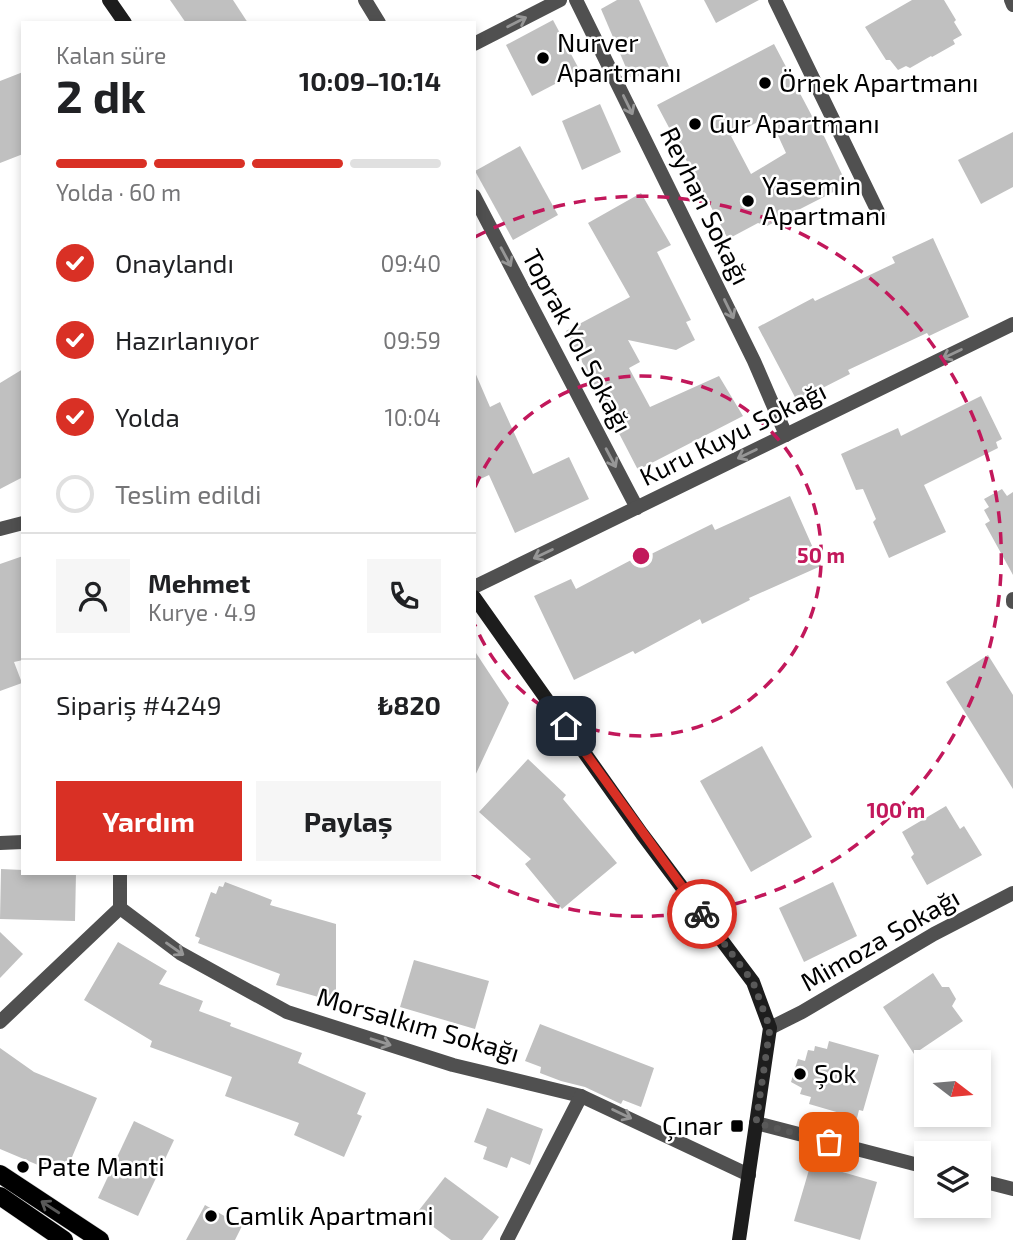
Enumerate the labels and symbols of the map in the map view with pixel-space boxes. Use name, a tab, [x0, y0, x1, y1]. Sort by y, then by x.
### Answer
one-way arrow	[506, 15, 527, 28]
place label: Nurver Apartmanı	[557, 26, 682, 87]
marker: Nurver Apartmanı	[535, 50, 551, 66]
place label: Örnek Apartmanı	[779, 66, 979, 97]
marker: Örnek Apartmanı	[757, 75, 773, 91]
one-way arrow	[622, 94, 635, 115]
place label: Gur Apartmanı	[709, 107, 880, 138]
marker: Gur Apartmanı	[687, 116, 703, 132]
street label: Reyhan Sokağı	[655, 121, 758, 289]
place label: Yasemin Apartmanı	[762, 169, 887, 230]
marker: Yasemin Apartmanı	[740, 193, 756, 209]
street label: Toprak Yol Sokağı	[517, 243, 640, 437]
one-way arrow	[499, 246, 513, 266]
one-way arrow	[722, 298, 736, 319]
one-way arrow	[942, 348, 963, 362]
street label: Kuru Kuyu Sokağı	[634, 374, 831, 491]
one-way arrow	[604, 447, 618, 468]
one-way arrow	[737, 448, 758, 462]
text: 50 m	[797, 542, 845, 567]
centre of rings	[629, 544, 653, 568]
one-way arrow	[533, 547, 554, 561]
pin	[536, 696, 596, 756]
text: 100 m	[867, 797, 925, 822]
courier	[667, 879, 737, 949]
street label: Mimoza Sokağı	[794, 881, 964, 997]
one-way arrow	[165, 942, 184, 956]
street label: Morsalkım Sokağı	[314, 980, 523, 1067]
one-way arrow	[370, 1036, 392, 1049]
north arrow	[914, 1050, 990, 1127]
place label: Şok	[814, 1057, 857, 1090]
marker: Şok	[792, 1066, 808, 1082]
one-way arrow	[611, 1108, 632, 1121]
place label: Çınar	[662, 1109, 723, 1142]
pin	[799, 1112, 859, 1172]
marker: Çınar	[729, 1118, 745, 1134]
place label: Pate Manti	[37, 1150, 165, 1181]
marker: Pate Manti	[15, 1159, 31, 1175]
place label: Camlik Apartmani	[225, 1199, 434, 1230]
one-way arrow	[41, 1200, 60, 1214]
marker: Camlik Apartmani	[203, 1208, 219, 1224]

